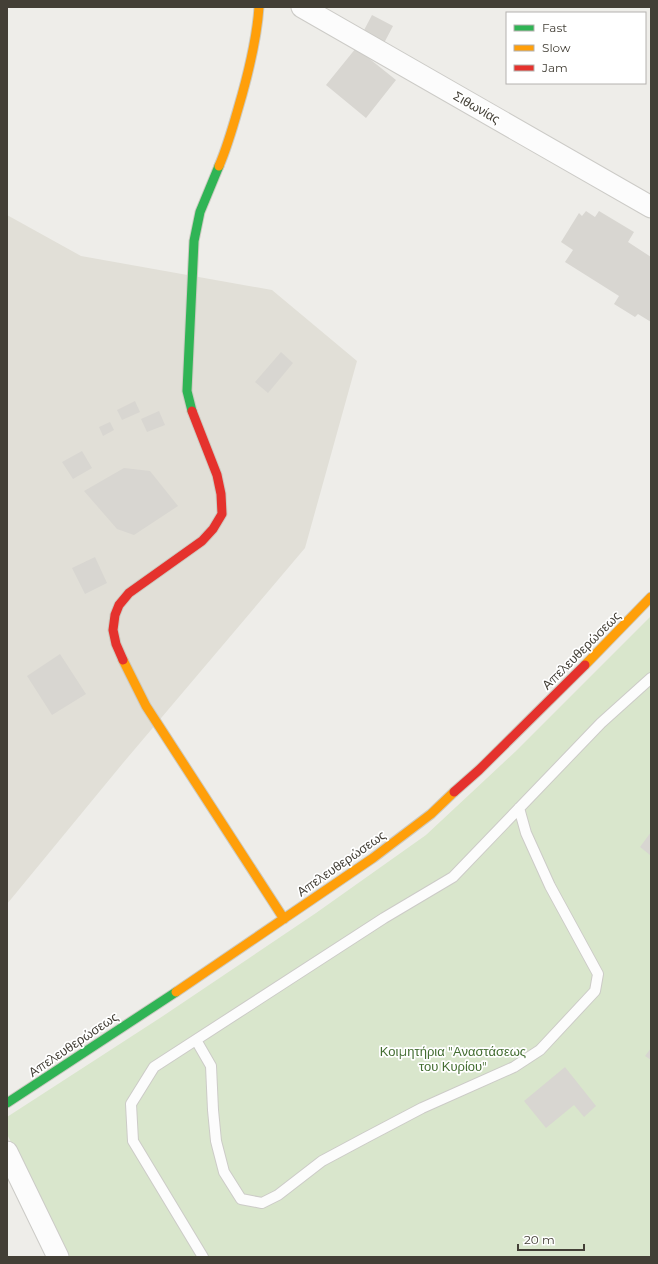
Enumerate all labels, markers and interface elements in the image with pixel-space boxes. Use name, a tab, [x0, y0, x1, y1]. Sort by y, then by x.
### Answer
legend	[506, 12, 646, 84]
text: Fast	[542, 20, 567, 35]
text: Slow	[542, 40, 571, 55]
text: Jam	[541, 60, 568, 75]
street label: Σιθωνίας	[451, 87, 503, 127]
street label: Απελευθερώσεως	[538, 607, 624, 693]
street label: Απελευθερώσεως	[294, 826, 388, 900]
street label: Απελευθερώσεως	[25, 1008, 121, 1080]
park label: Κοιμητήρια "Αναστάσεως του Κυρίου"	[380, 1043, 526, 1074]
scale bar	[518, 1226, 584, 1252]
text: 20 m	[524, 1232, 555, 1247]

